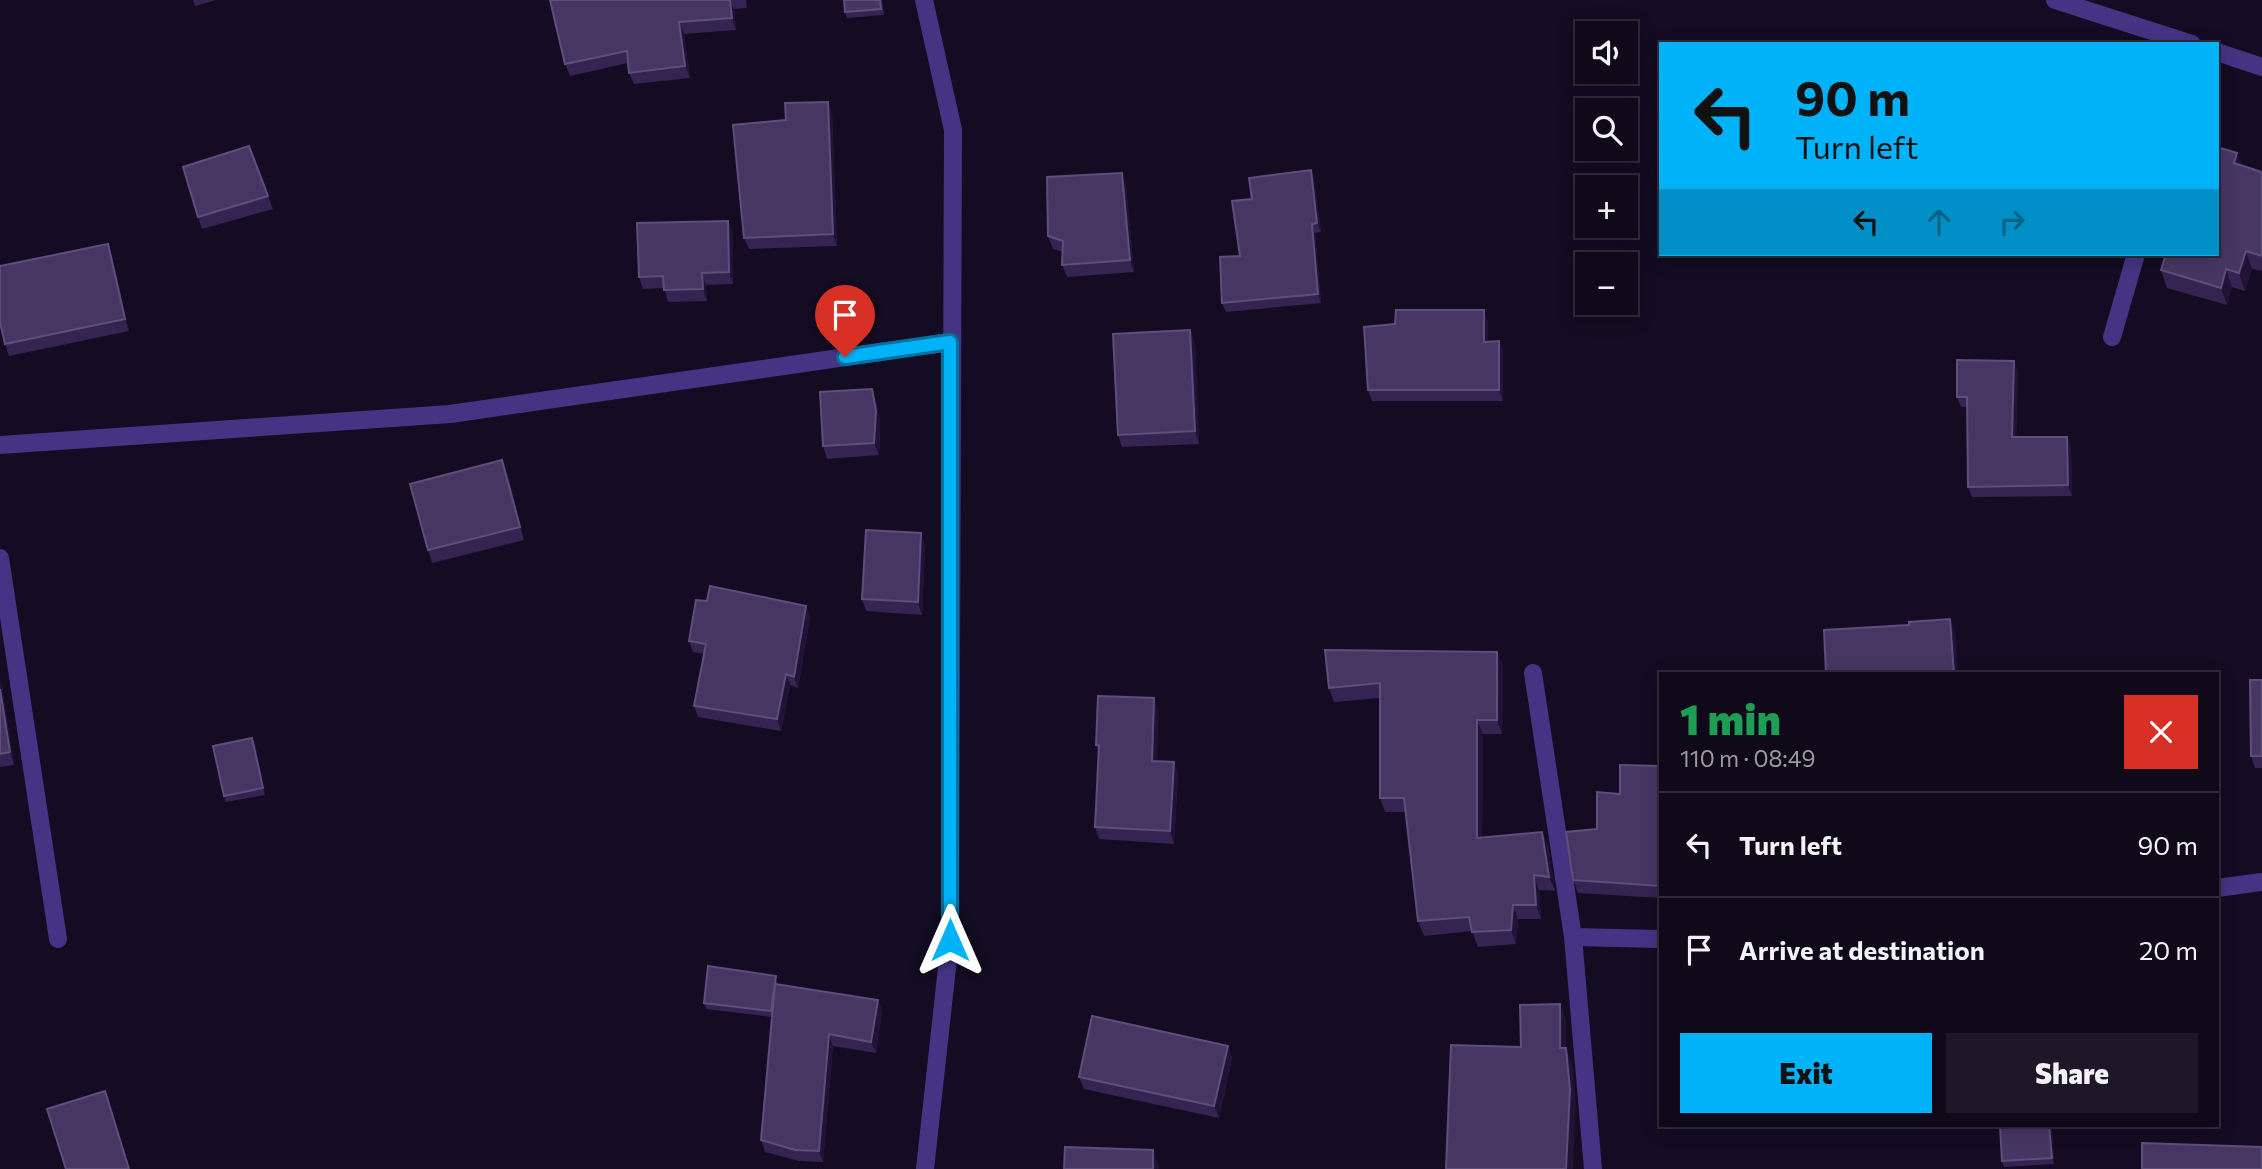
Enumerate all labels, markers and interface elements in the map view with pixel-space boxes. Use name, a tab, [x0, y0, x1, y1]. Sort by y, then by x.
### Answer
map controls	[1575, 21, 1638, 315]
button: sound	[1575, 21, 1638, 84]
text: 90 m	[1795, 66, 1910, 126]
icon: left	[1680, 70, 1771, 161]
button: search	[1575, 98, 1638, 161]
text: Turn left	[1795, 126, 1919, 166]
button: +	[1575, 175, 1638, 238]
icon: left	[1847, 203, 1885, 241]
icon: ahead	[1920, 203, 1958, 241]
icon: right	[1993, 203, 2031, 241]
button: −	[1575, 252, 1638, 315]
pin	[815, 285, 875, 357]
icon: arrive	[826, 296, 864, 334]
text: 1 min	[1680, 692, 1781, 744]
button: close	[2124, 695, 2198, 769]
text: 110 m · 08:49	[1680, 744, 1816, 772]
icon: left	[1680, 826, 1718, 864]
text: Turn left	[1739, 829, 1842, 860]
text: 90 m	[2138, 829, 2198, 860]
position arrow	[913, 903, 987, 977]
icon: arrive	[1680, 931, 1718, 969]
text: Arrive at destination	[1739, 934, 1985, 965]
text: 20 m	[2139, 934, 2198, 965]
button: Exit	[1680, 1033, 1932, 1113]
button: Share	[1946, 1033, 2198, 1113]

